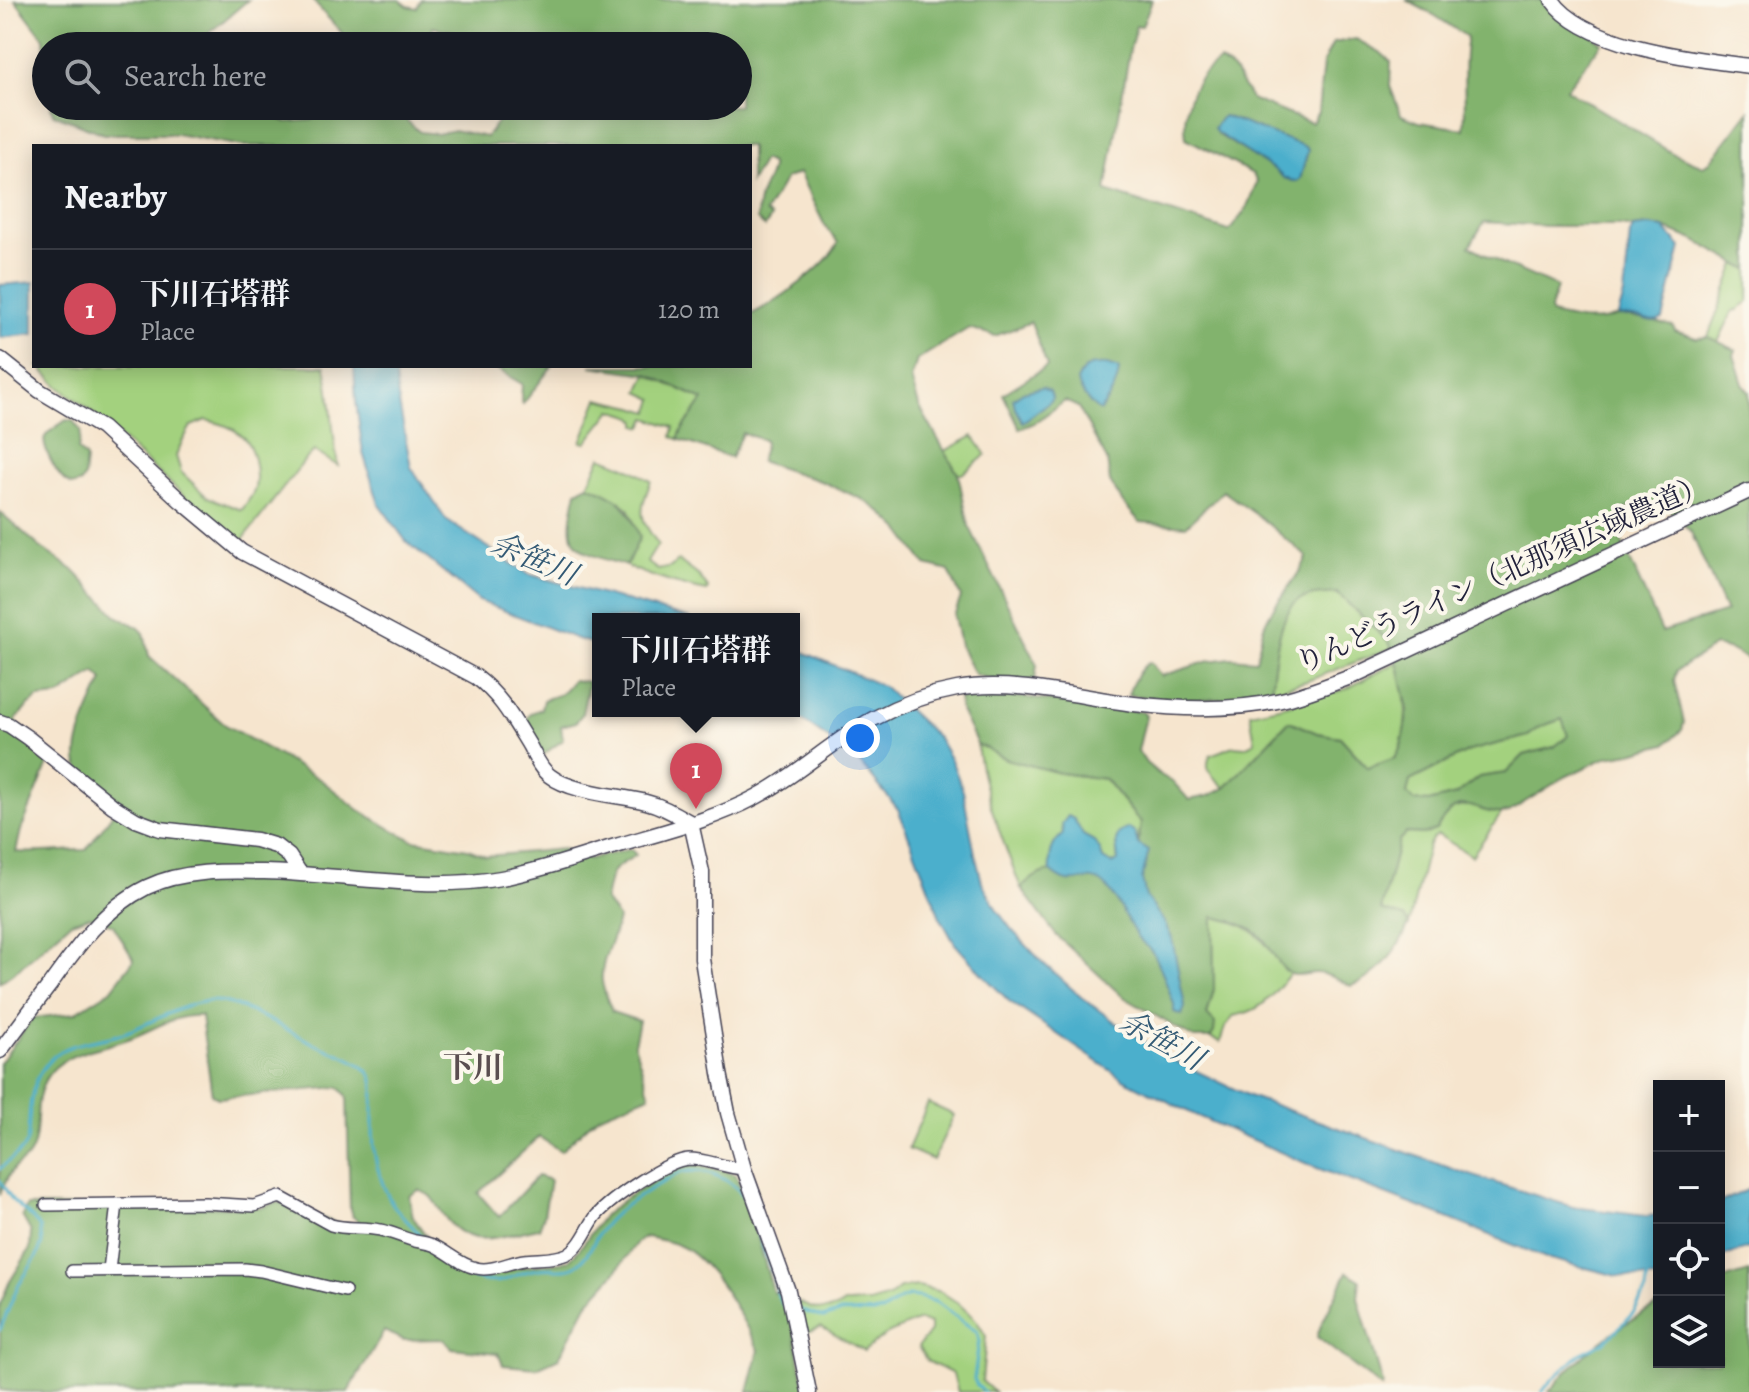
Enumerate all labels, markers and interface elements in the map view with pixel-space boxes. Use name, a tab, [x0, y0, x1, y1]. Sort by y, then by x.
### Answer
search box	[32, 32, 752, 120]
icon: search	[60, 54, 104, 98]
text: Search here	[124, 56, 267, 96]
text: Nearby	[64, 173, 167, 220]
text: 下川石塔群	[140, 274, 290, 314]
text: 1	[85, 292, 95, 327]
text: 120 m	[658, 292, 720, 327]
text: Place	[140, 314, 195, 349]
street label: りんどうライン（北那須広域農道）	[1290, 466, 1714, 682]
water label: 余笹川	[485, 523, 586, 596]
popup	[592, 613, 800, 717]
text: 下川石塔群	[621, 630, 771, 670]
text: Place	[621, 670, 676, 705]
your location	[840, 718, 880, 758]
pin: 1	[670, 743, 722, 809]
water label: 余笹川	[1113, 1001, 1214, 1081]
district label: 下川	[443, 1047, 503, 1087]
map controls	[1653, 1080, 1725, 1368]
button: +	[1653, 1080, 1725, 1152]
button: −	[1653, 1152, 1725, 1224]
button: locate	[1653, 1224, 1725, 1296]
button: layers	[1653, 1296, 1725, 1368]

